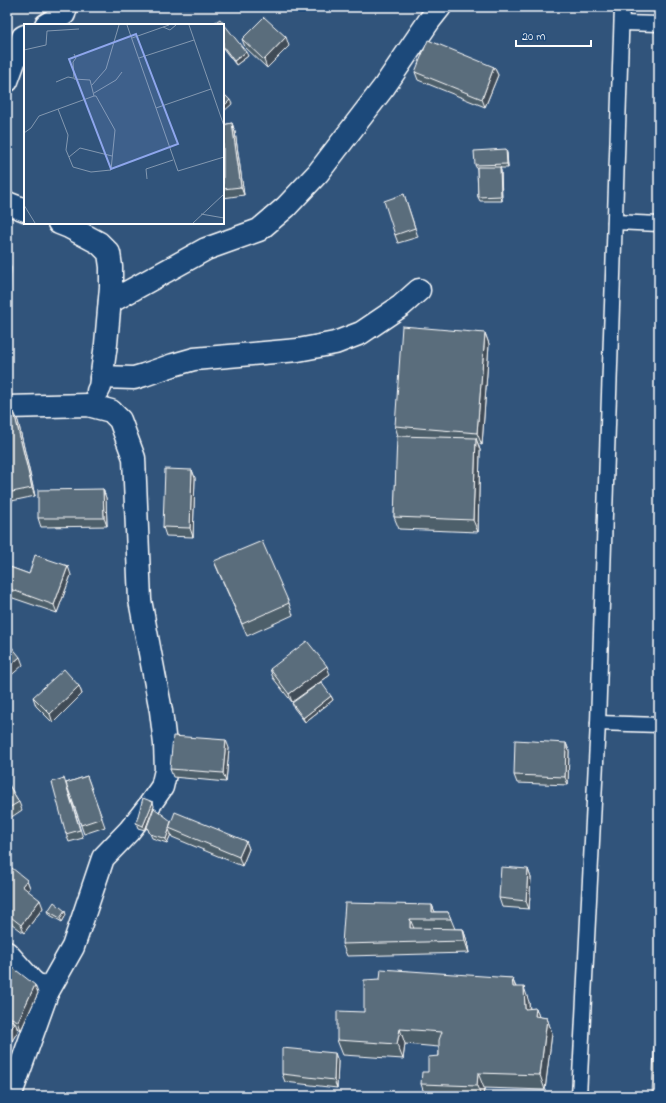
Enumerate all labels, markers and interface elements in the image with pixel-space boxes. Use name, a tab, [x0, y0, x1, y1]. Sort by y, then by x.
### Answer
scale bar	[516, 22, 591, 48]
inset map	[24, 24, 224, 224]
text: 20 m	[522, 28, 545, 46]

